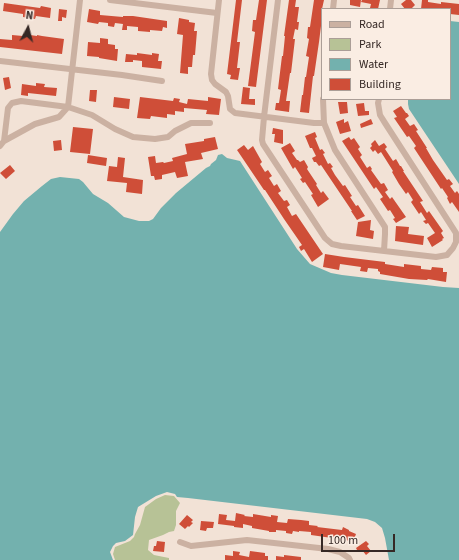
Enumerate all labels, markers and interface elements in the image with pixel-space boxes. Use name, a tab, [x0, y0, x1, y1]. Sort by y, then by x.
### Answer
north arrow	[8, 8, 48, 48]
text: N	[25, 8, 34, 23]
legend	[321, 8, 451, 100]
text: Road	[359, 16, 385, 33]
text: Park	[359, 36, 381, 53]
text: Water	[359, 56, 388, 73]
text: Building	[359, 76, 401, 93]
scale bar	[323, 526, 397, 552]
text: 100 m	[328, 532, 358, 549]

